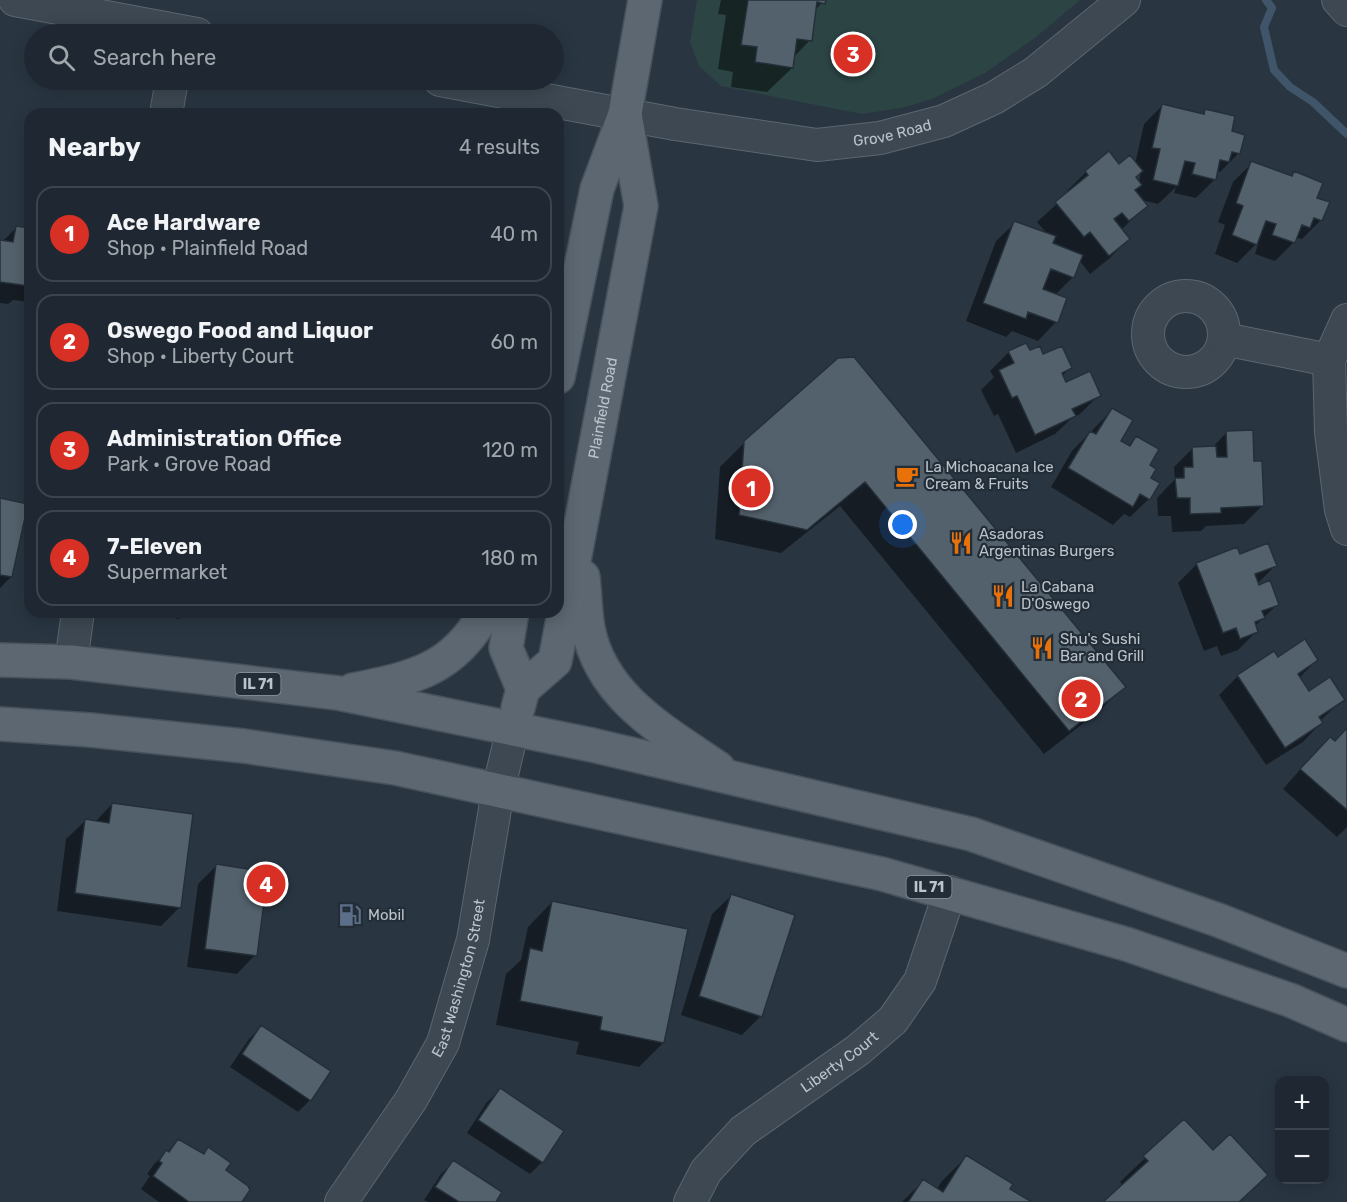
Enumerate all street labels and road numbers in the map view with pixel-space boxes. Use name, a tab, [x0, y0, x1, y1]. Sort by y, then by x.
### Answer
street label: Grove Road	[852, 116, 933, 150]
street label: Plainfield Road	[584, 356, 621, 460]
road number: IL 71	[236, 673, 280, 695]
road number: IL 71	[906, 876, 952, 898]
street label: East Washington Street	[428, 898, 489, 1060]
street label: Liberty Court	[797, 1028, 882, 1096]

